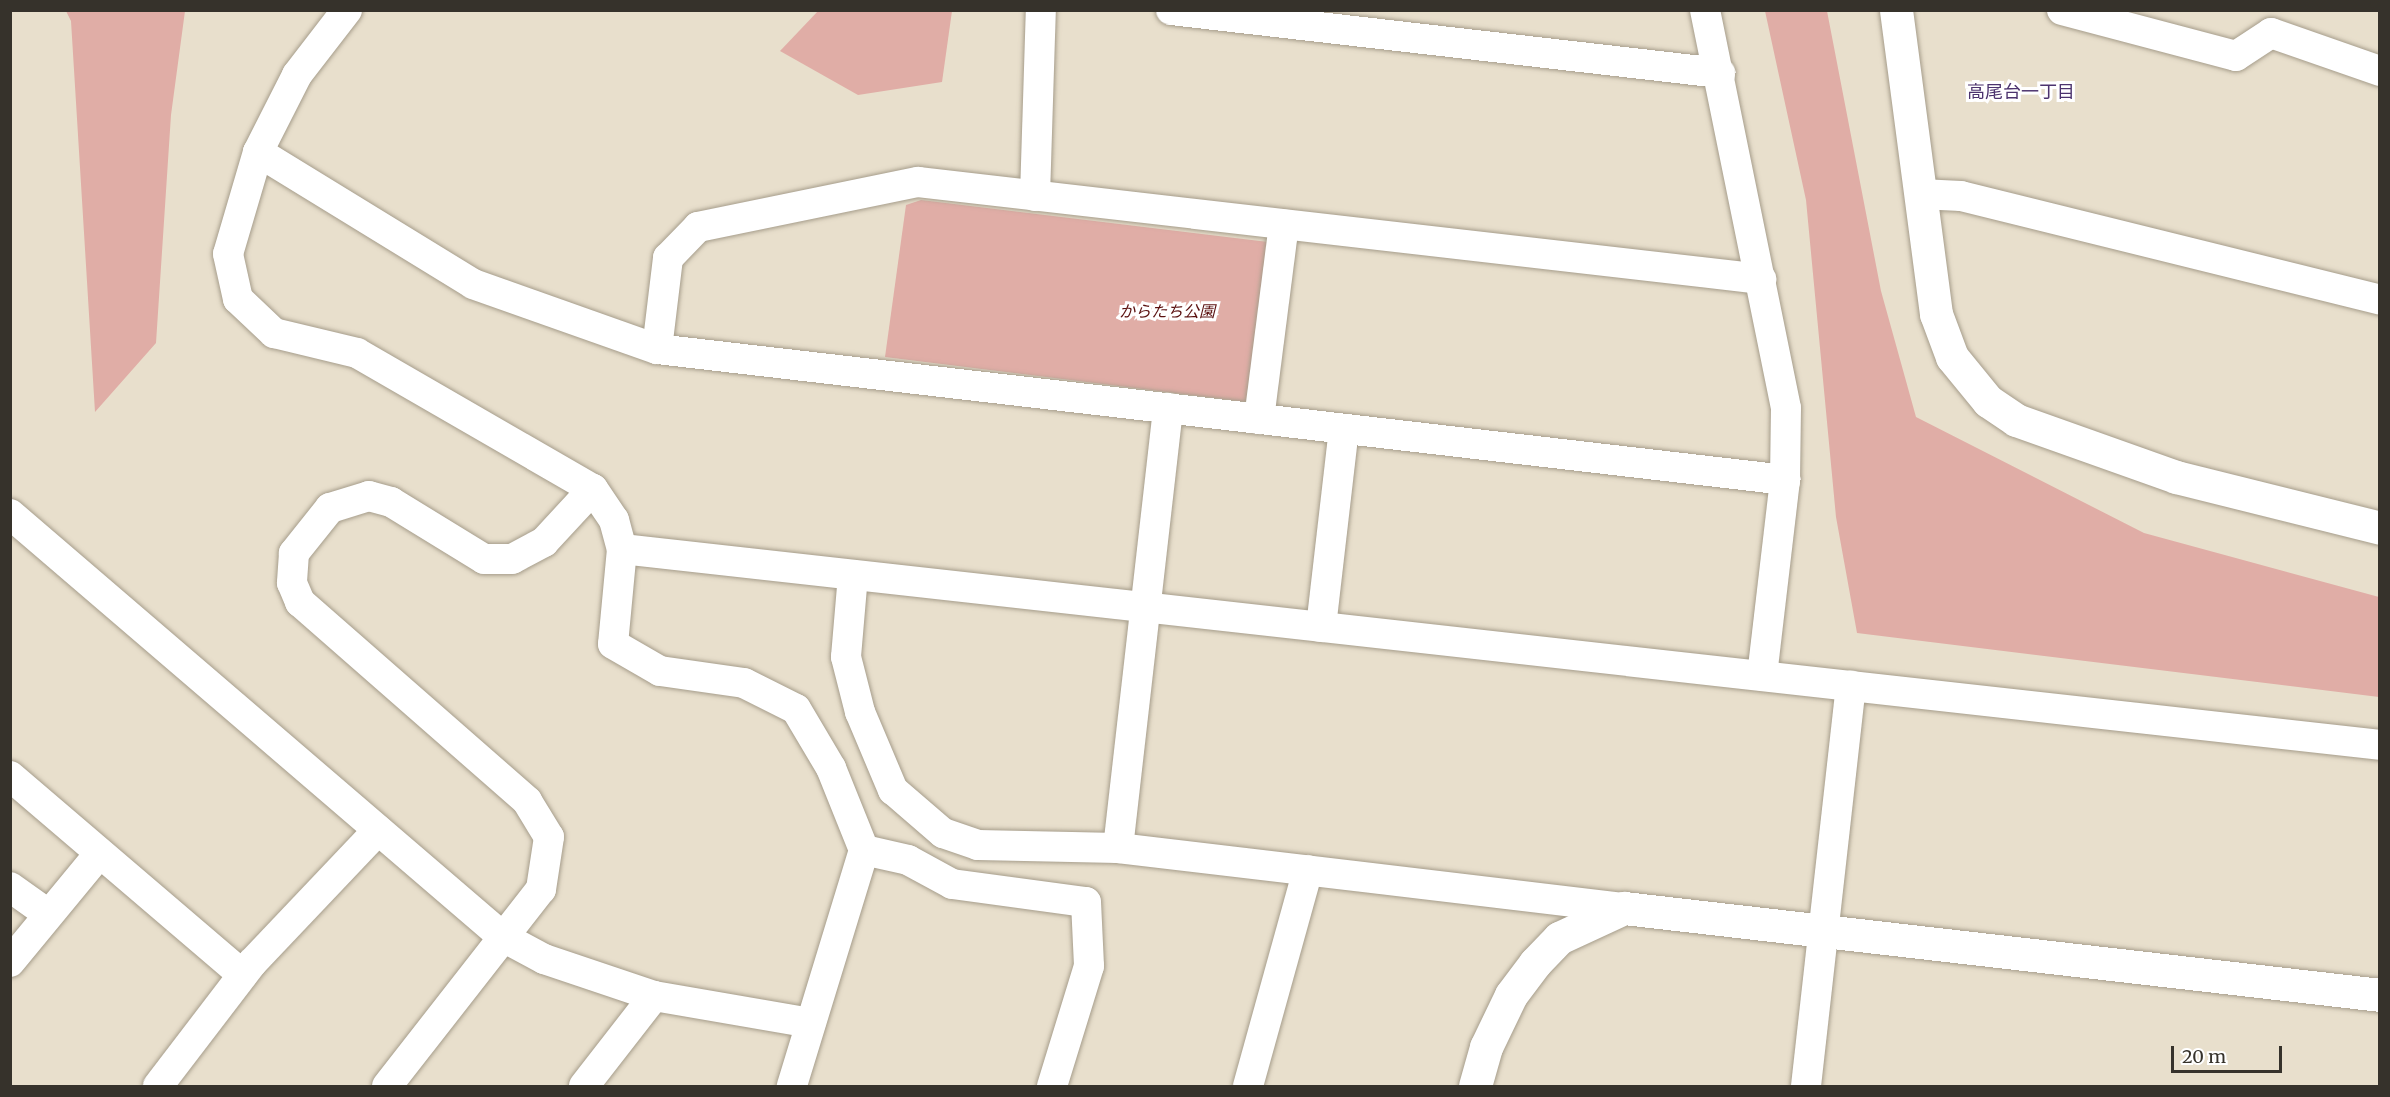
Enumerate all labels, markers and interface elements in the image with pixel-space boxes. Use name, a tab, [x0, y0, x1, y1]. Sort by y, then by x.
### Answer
district label: 高尾台一丁目	[1967, 81, 2075, 103]
park label: からたち公園	[1119, 301, 1215, 321]
scale bar	[2174, 1034, 2285, 1072]
text: 20 m	[2182, 1045, 2226, 1068]

